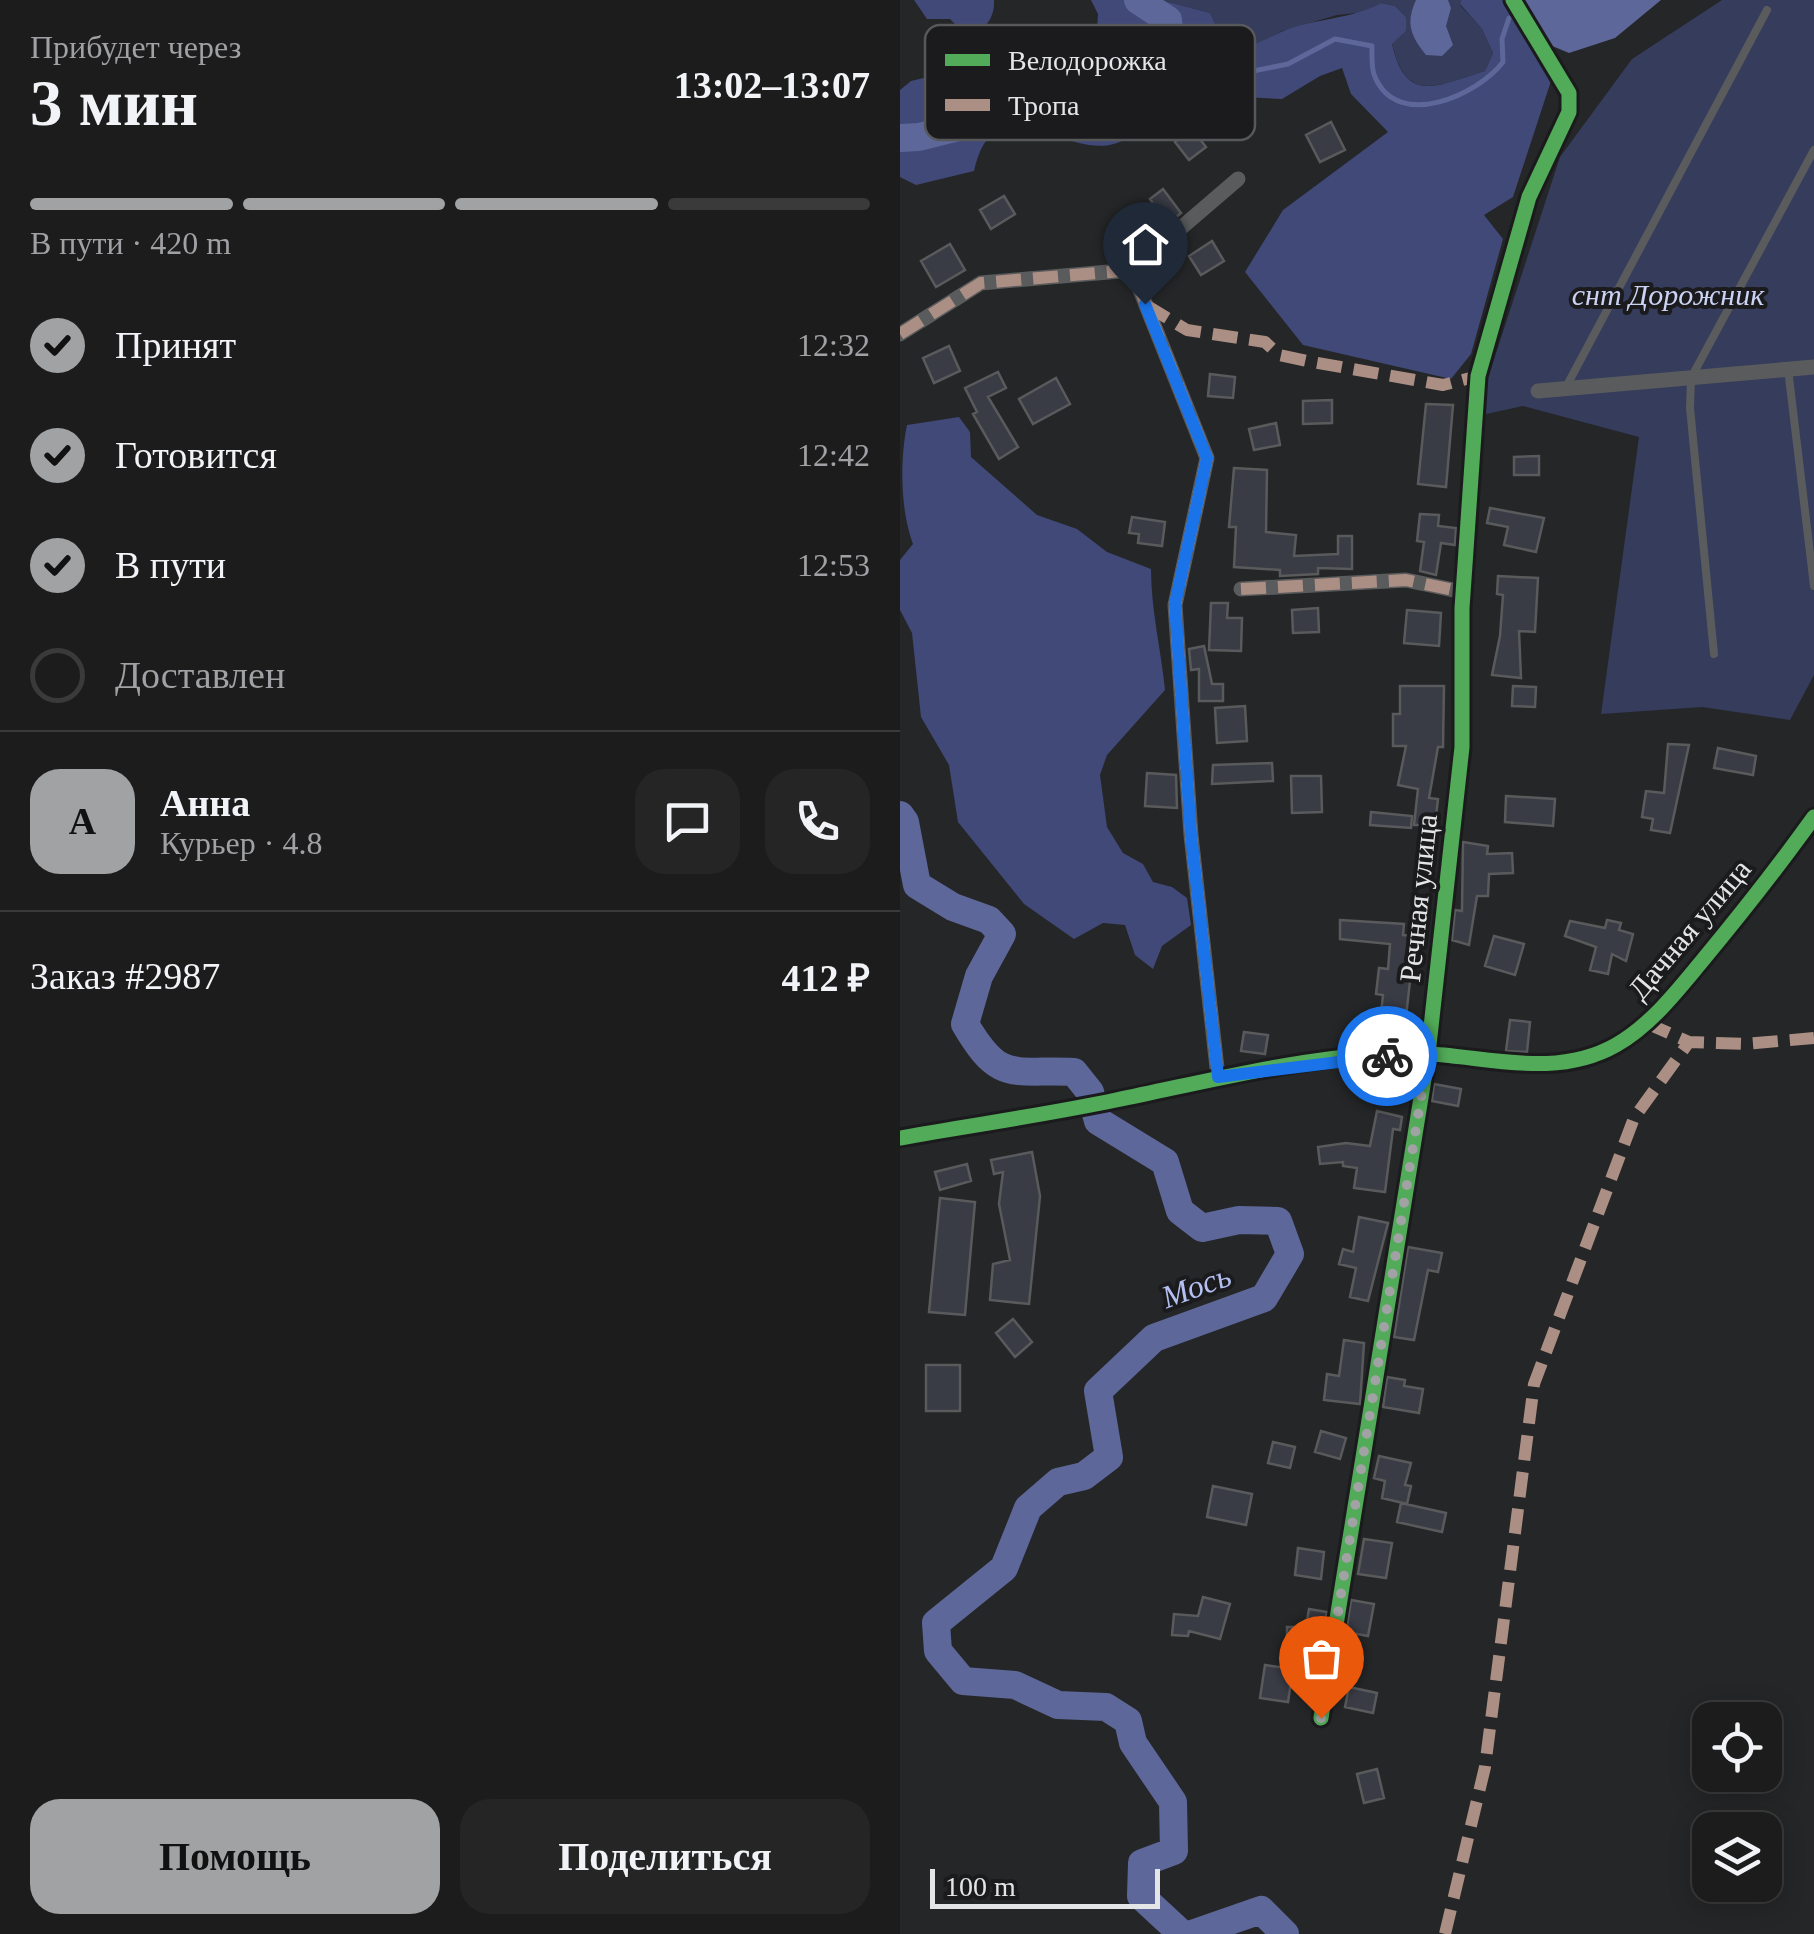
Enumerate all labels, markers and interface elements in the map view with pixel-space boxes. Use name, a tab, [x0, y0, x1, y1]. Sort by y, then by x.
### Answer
legend	[925, 25, 1255, 140]
text: Прибудет через	[30, 29, 241, 65]
text: Велодорожка	[1008, 45, 1167, 76]
text: 13:02–13:07	[674, 64, 870, 106]
text: 3 мин	[30, 67, 198, 139]
text: Тропа	[1008, 90, 1080, 121]
pin	[1103, 202, 1188, 305]
icon: home	[1118, 217, 1173, 272]
text: В пути · 420 m	[30, 225, 231, 261]
park label: снт Дорожник	[1572, 278, 1765, 311]
icon: check	[30, 318, 85, 373]
text: Принят	[115, 324, 236, 366]
text: 12:32	[797, 327, 870, 363]
icon: check	[30, 428, 85, 483]
text: Готовится	[115, 434, 277, 476]
text: 12:42	[797, 437, 870, 473]
icon: check	[30, 538, 85, 593]
text: В пути	[115, 544, 226, 586]
text: 12:53	[797, 547, 870, 583]
text: Доставлен	[115, 654, 285, 696]
button: chat	[635, 769, 740, 874]
button: phone	[765, 769, 870, 874]
text: Анна	[160, 782, 250, 824]
text: А	[69, 800, 96, 842]
street label: Речная улица	[1393, 812, 1443, 984]
text: Курьер · 4.8	[160, 825, 322, 861]
street label: Дачная улица	[1621, 852, 1757, 1006]
text: Заказ #2987	[30, 955, 220, 997]
text: 412 ₽	[781, 957, 870, 999]
courier	[1337, 1006, 1437, 1106]
icon: bike	[1360, 1029, 1415, 1084]
water label: Мось	[1156, 1257, 1236, 1315]
pin	[1279, 1616, 1364, 1719]
icon: bag	[1294, 1631, 1349, 1686]
map controls	[1692, 1702, 1782, 1902]
button: locate	[1692, 1702, 1782, 1792]
button: Помощь	[30, 1799, 440, 1914]
button: Поделиться	[460, 1799, 870, 1914]
button: layers	[1692, 1812, 1782, 1902]
scale bar	[930, 1864, 1160, 1908]
text: 100 m	[945, 1871, 1016, 1902]

